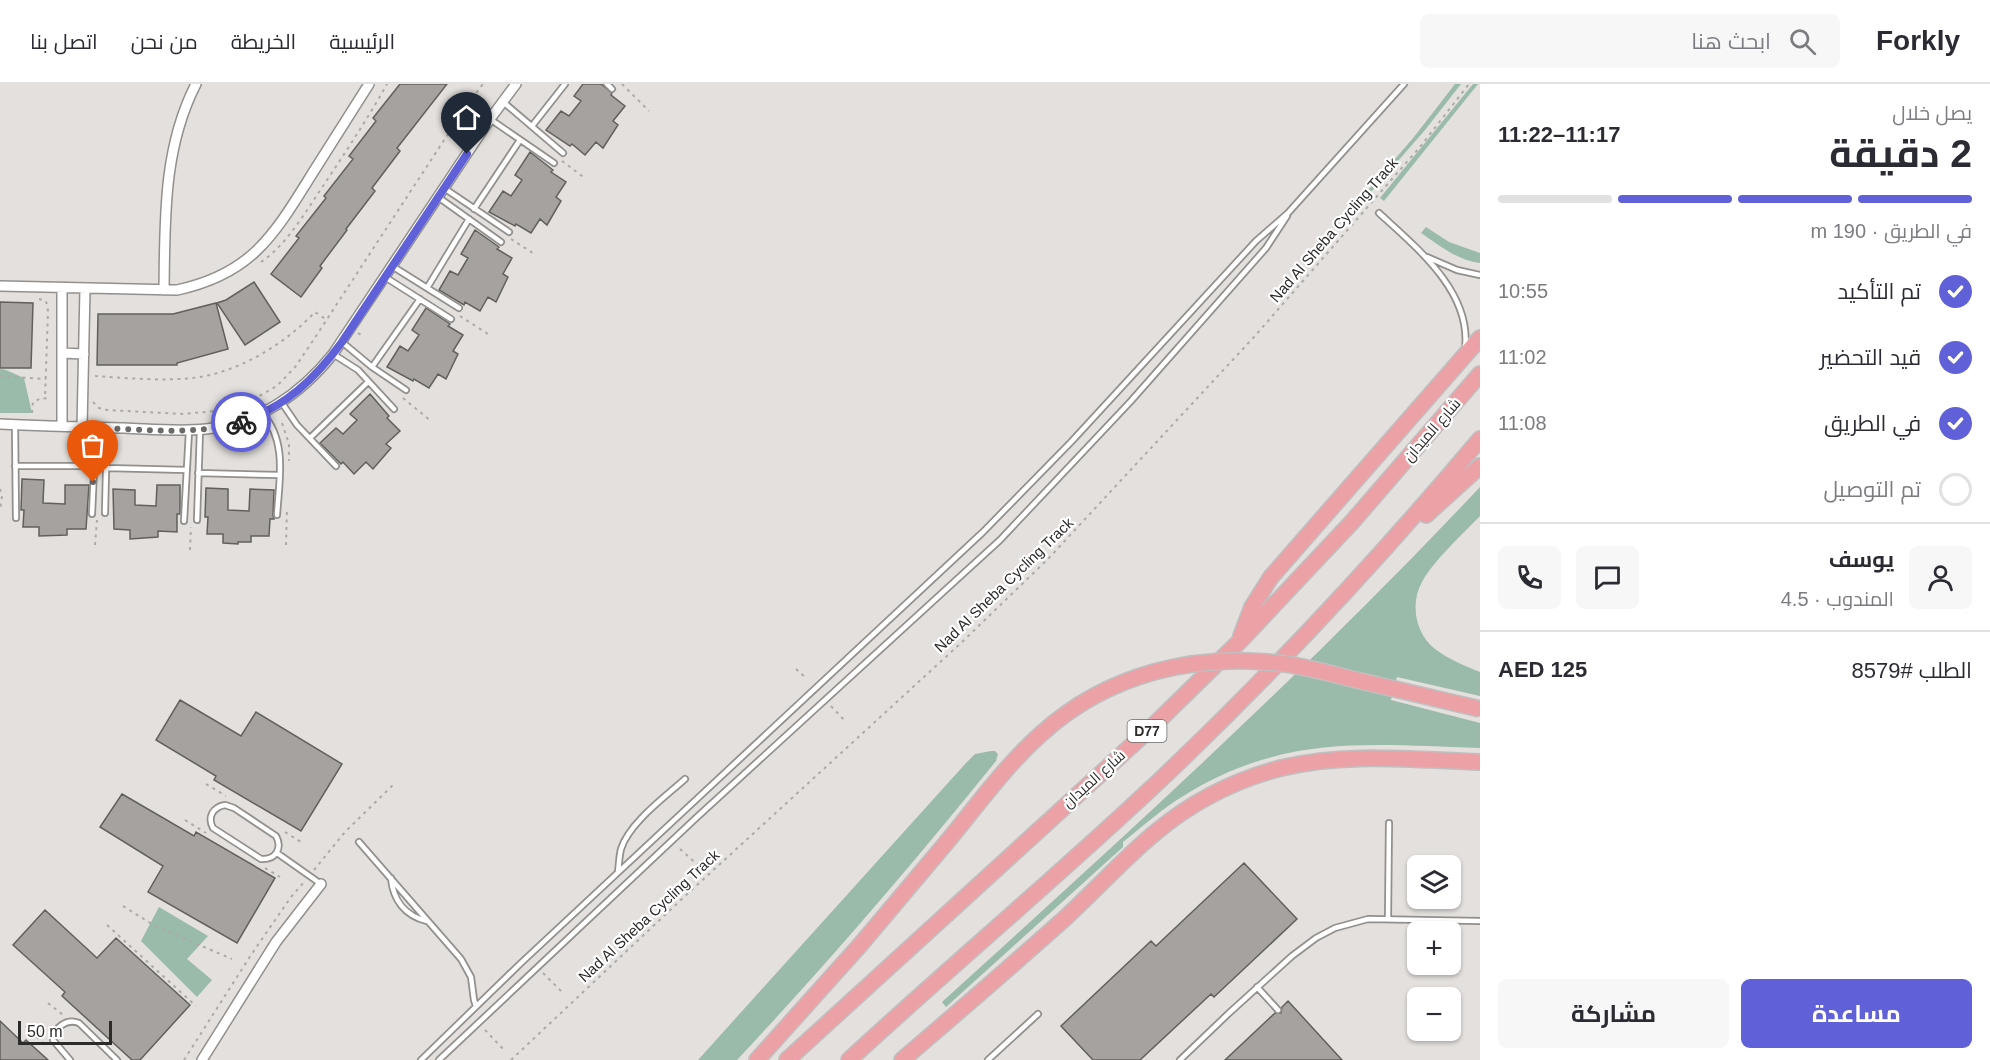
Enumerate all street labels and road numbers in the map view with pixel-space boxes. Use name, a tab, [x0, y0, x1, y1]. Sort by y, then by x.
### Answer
street label: Nad Al Sheba Cycling Track	[1266, 154, 1401, 305]
street label: شارع الميدان	[1400, 395, 1466, 467]
street label: Nad Al Sheba Cycling Track	[931, 514, 1077, 655]
road number: D77	[1128, 720, 1166, 742]
street label: شارع الميدان	[1059, 746, 1130, 813]
street label: Nad Al Sheba Cycling Track	[575, 846, 723, 985]

